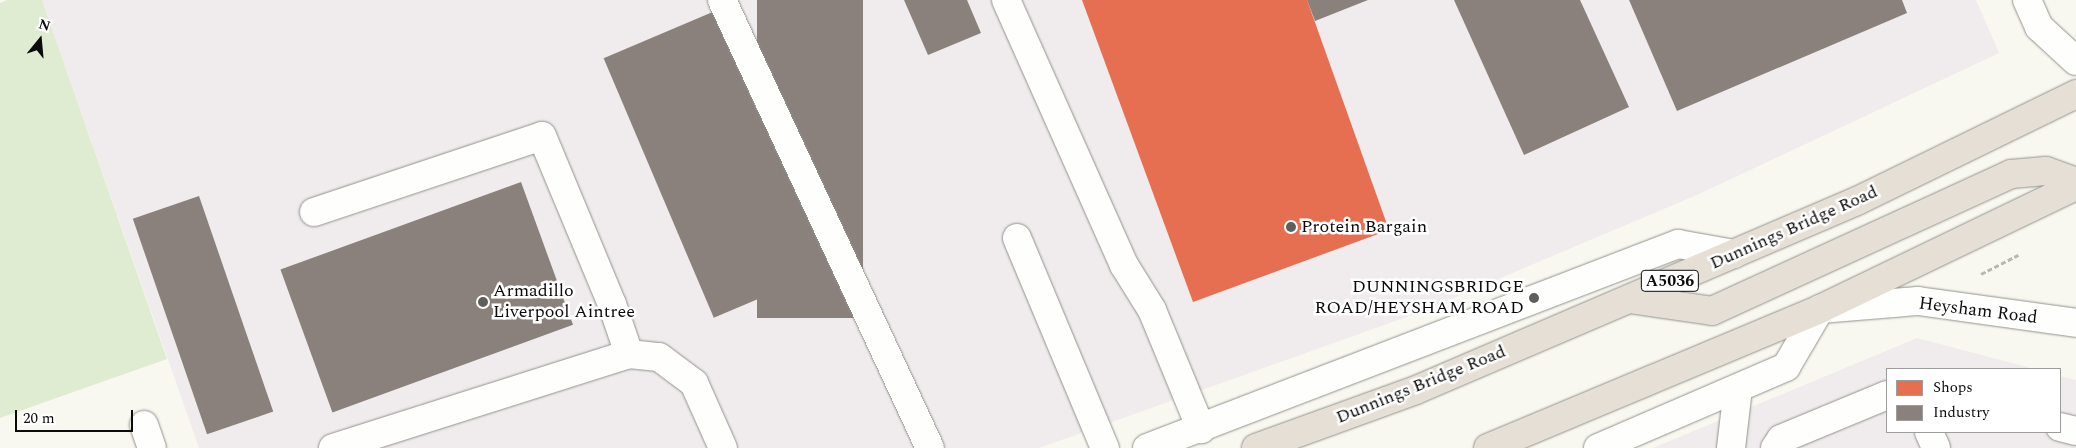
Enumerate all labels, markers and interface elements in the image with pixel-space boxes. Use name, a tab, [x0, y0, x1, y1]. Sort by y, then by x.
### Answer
text: N	[36, 13, 53, 37]
north arrow	[15, 15, 65, 65]
street label: Dunnings Bridge Road	[1707, 181, 1881, 275]
place label: Protein Bargain	[1301, 216, 1427, 238]
marker: Protein Bargain	[1285, 221, 1297, 233]
road number: A5036	[1640, 268, 1700, 294]
place label: DUNNINGSBRIDGE ROAD/HEYSHAM ROAD	[1315, 277, 1524, 320]
place label: Armadillo Liverpool Aintree	[493, 281, 635, 324]
marker: DUNNINGSBRIDGE ROAD/HEYSHAM ROAD	[1528, 292, 1540, 304]
street label: Heysham Road	[1917, 293, 2039, 329]
marker: Armadillo Liverpool Aintree	[477, 296, 489, 308]
street label: Dunnings Bridge Road	[1333, 341, 1509, 429]
legend	[1886, 368, 2061, 433]
text: Shops	[1933, 376, 1973, 399]
scale bar	[18, 400, 135, 432]
text: Industry	[1933, 401, 1989, 424]
text: 20 m	[23, 407, 55, 430]

